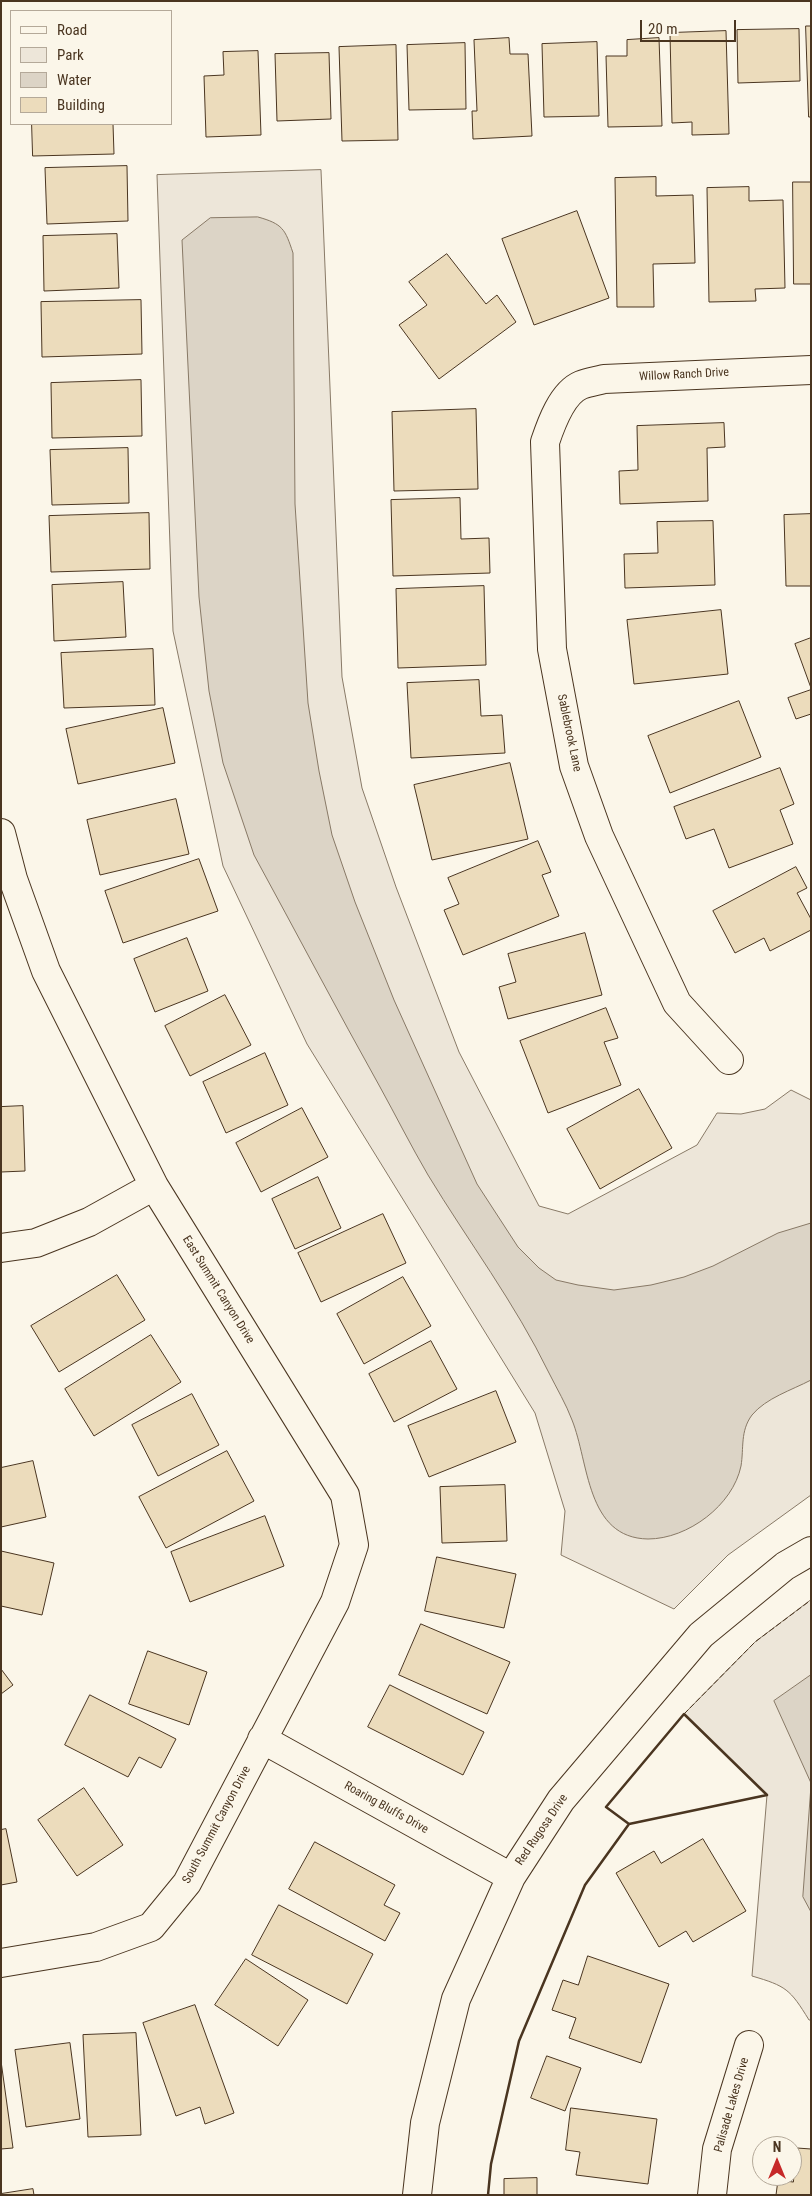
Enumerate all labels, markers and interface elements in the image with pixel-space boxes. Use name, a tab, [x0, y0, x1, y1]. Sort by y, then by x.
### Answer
legend	[10, 10, 172, 125]
scale bar	[642, 10, 738, 42]
text: 20 m	[648, 20, 678, 38]
text: Road	[57, 21, 87, 39]
text: Park	[57, 46, 84, 64]
text: Water	[57, 71, 91, 89]
text: Building	[57, 96, 105, 114]
street label: Willow Ranch Drive	[639, 365, 729, 385]
street label: Sablebrook Lane	[554, 693, 584, 773]
street label: East Summit Canyon Drive	[179, 1233, 257, 1347]
street label: South Summit Canyon Drive	[180, 1764, 254, 1886]
street label: Roaring Bluffs Drive	[341, 1779, 431, 1837]
street label: Red Rugosa Drive	[513, 1792, 571, 1868]
street label: Palisade Lakes Drive	[712, 2056, 752, 2154]
north arrow	[752, 2136, 802, 2186]
text: N	[773, 2139, 781, 2155]

